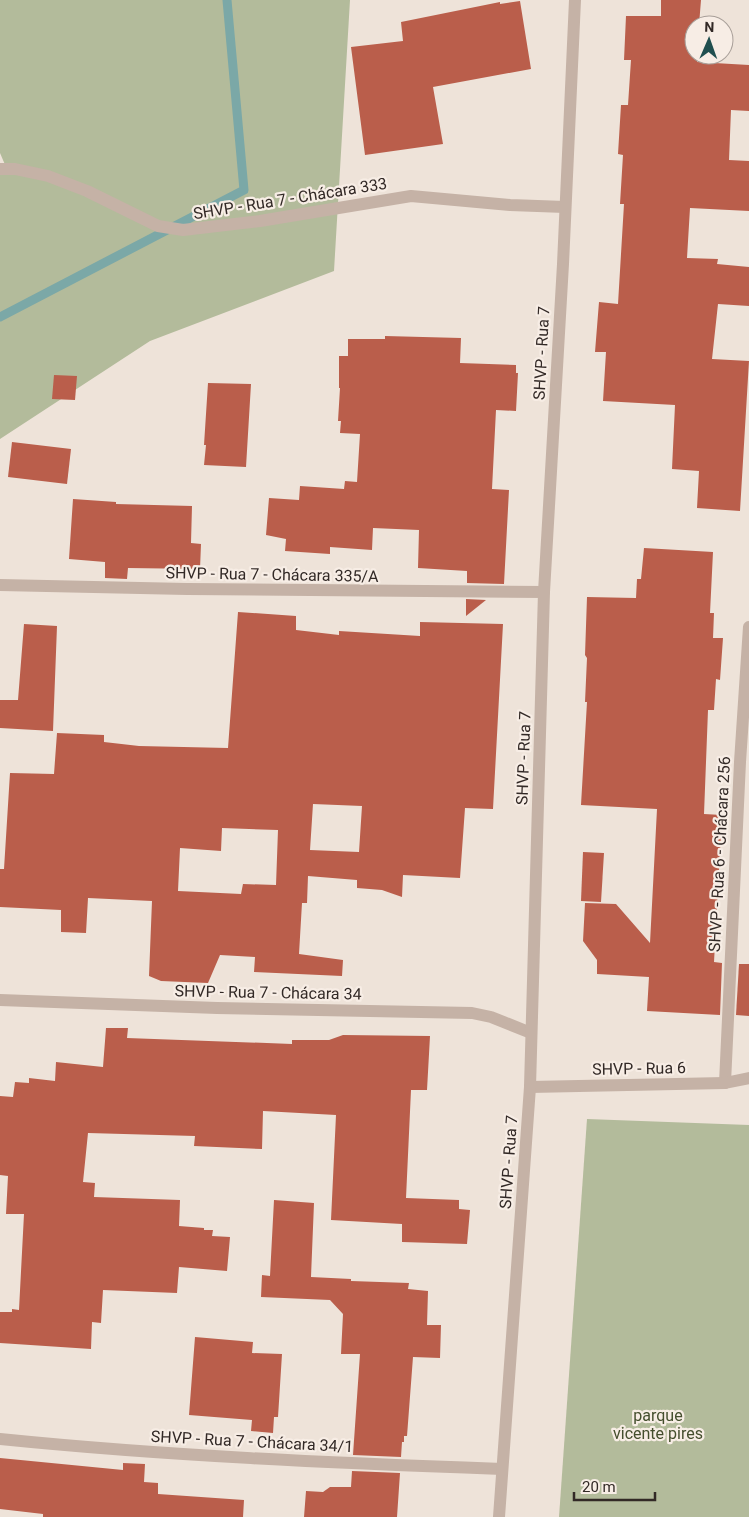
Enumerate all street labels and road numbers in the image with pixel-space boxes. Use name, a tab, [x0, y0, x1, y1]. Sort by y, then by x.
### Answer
street label: SHVP - Rua 7 - Chácara 333	[192, 174, 388, 223]
street label: SHVP - Rua 7	[530, 306, 553, 400]
street label: SHVP - Rua 7 - Chácara 335/A	[165, 563, 379, 586]
street label: SHVP - Rua 7	[512, 711, 535, 805]
street label: SHVP - Rua 6 - Chácara 256	[705, 756, 734, 952]
street label: SHVP - Rua 7 - Chácara 34	[174, 981, 362, 1004]
street label: SHVP - Rua 6	[592, 1058, 686, 1079]
street label: SHVP - Rua 7	[496, 1115, 521, 1210]
street label: SHVP - Rua 7 - Chácara 34/1	[150, 1427, 354, 1456]

